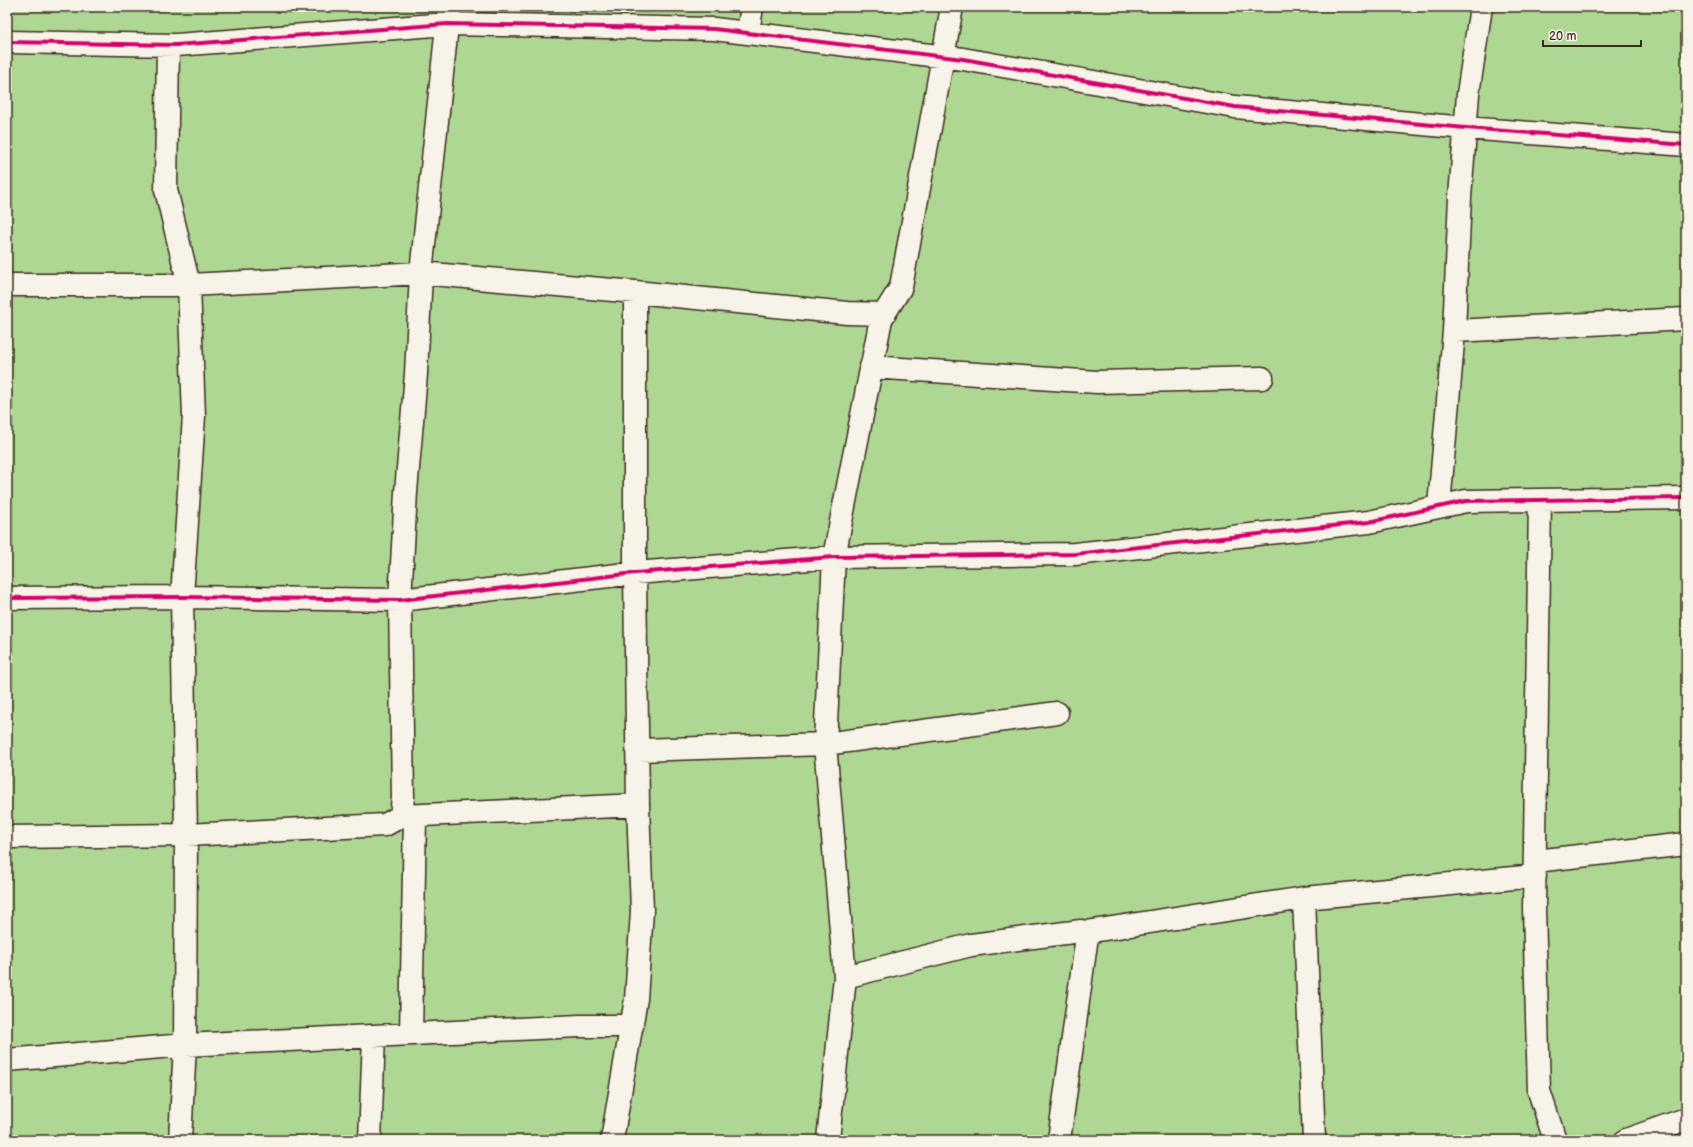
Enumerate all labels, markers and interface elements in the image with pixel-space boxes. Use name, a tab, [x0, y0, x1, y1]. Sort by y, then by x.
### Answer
scale bar	[1543, 22, 1641, 48]
text: 20 m	[1549, 29, 1576, 44]

